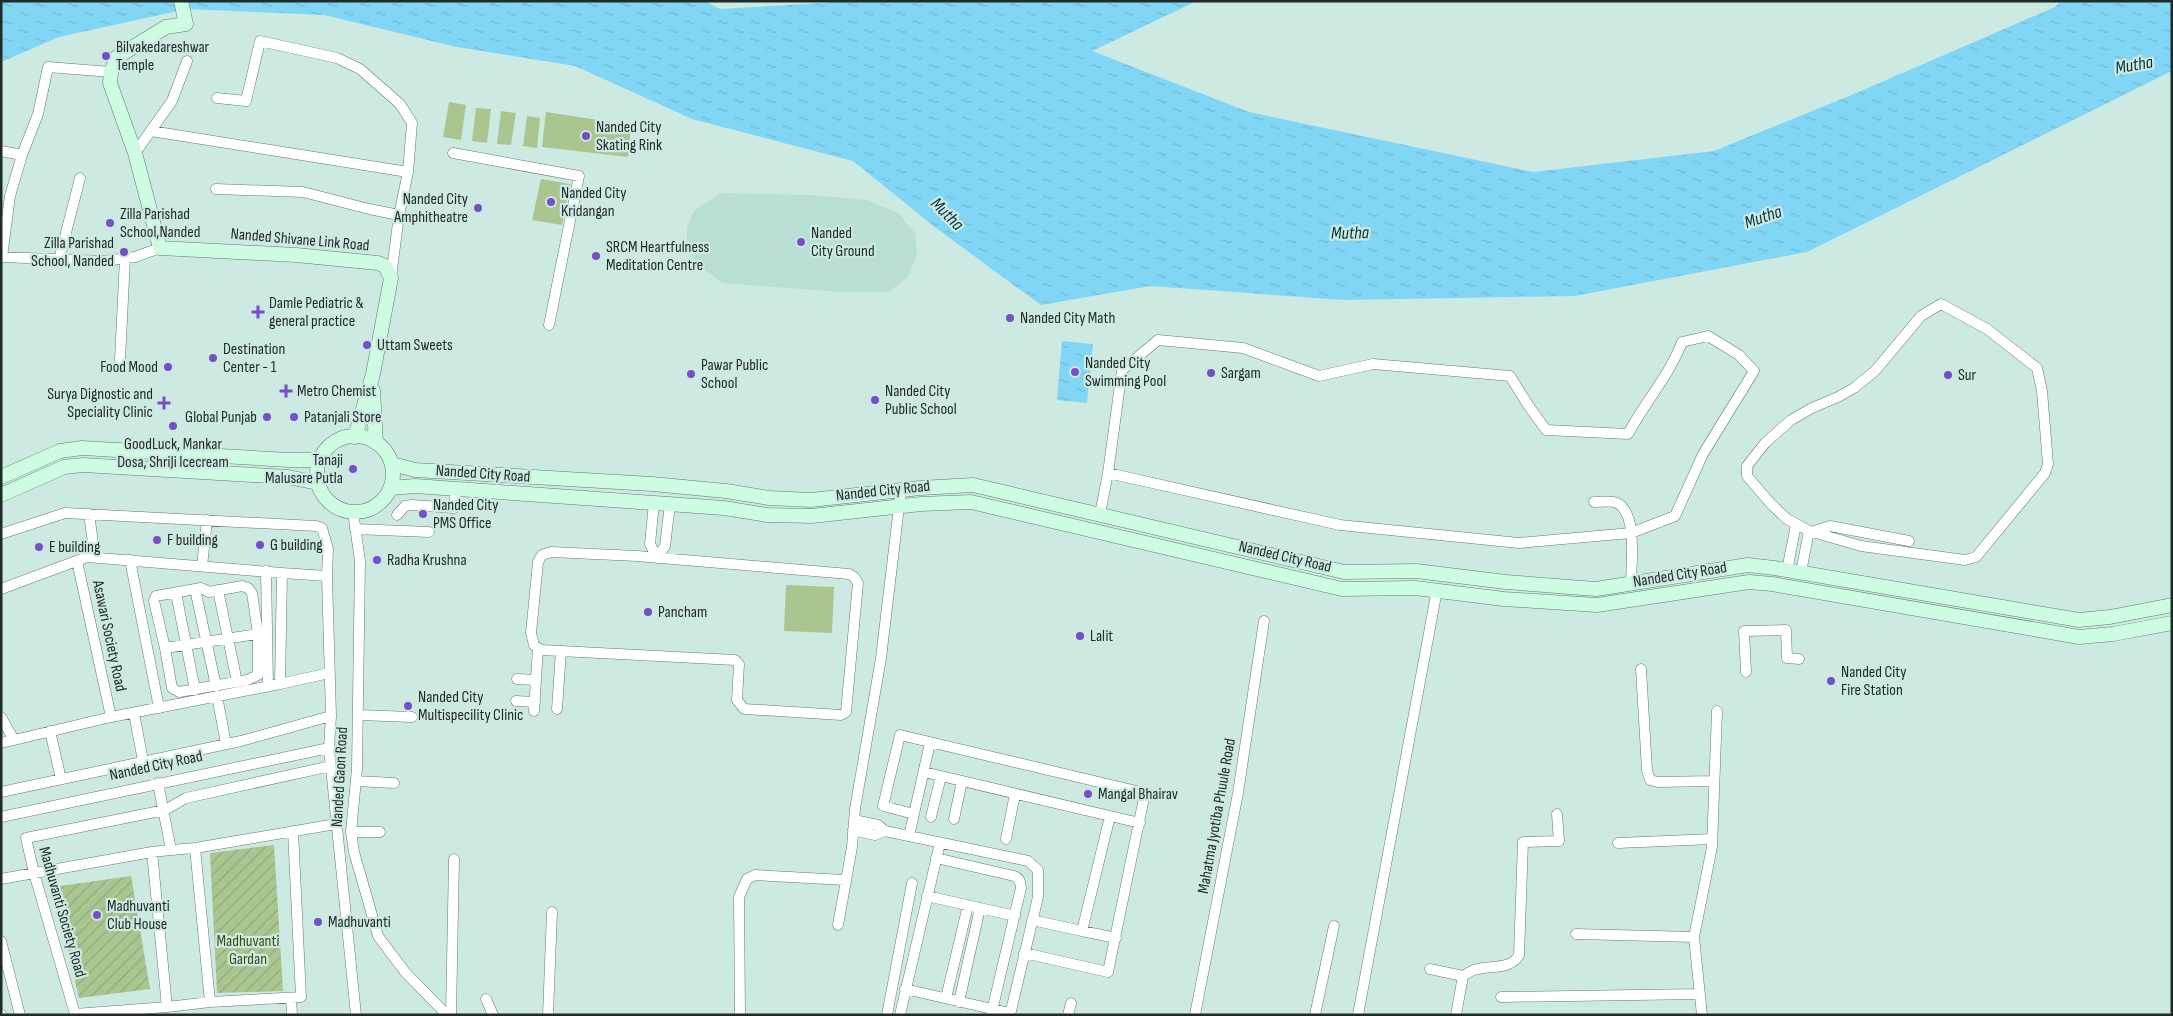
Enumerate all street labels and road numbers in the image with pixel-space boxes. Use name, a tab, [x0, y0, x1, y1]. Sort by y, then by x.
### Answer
street label: Nanded Shivane Link Road	[230, 224, 370, 256]
street label: Nanded City Road	[435, 461, 531, 487]
street label: Nanded City Road	[835, 477, 931, 505]
street label: Nanded City Road	[1237, 537, 1333, 577]
street label: Nanded City Road	[1632, 558, 1728, 592]
street label: Asawari Society Road	[88, 578, 130, 693]
street label: Nanded Gaon Road	[328, 726, 352, 828]
street label: Mahatma Jyotiba Phuule Road	[1194, 737, 1240, 895]
street label: Nanded City Road	[108, 747, 204, 785]
street label: Madhuvanti Society Road	[34, 845, 90, 979]

